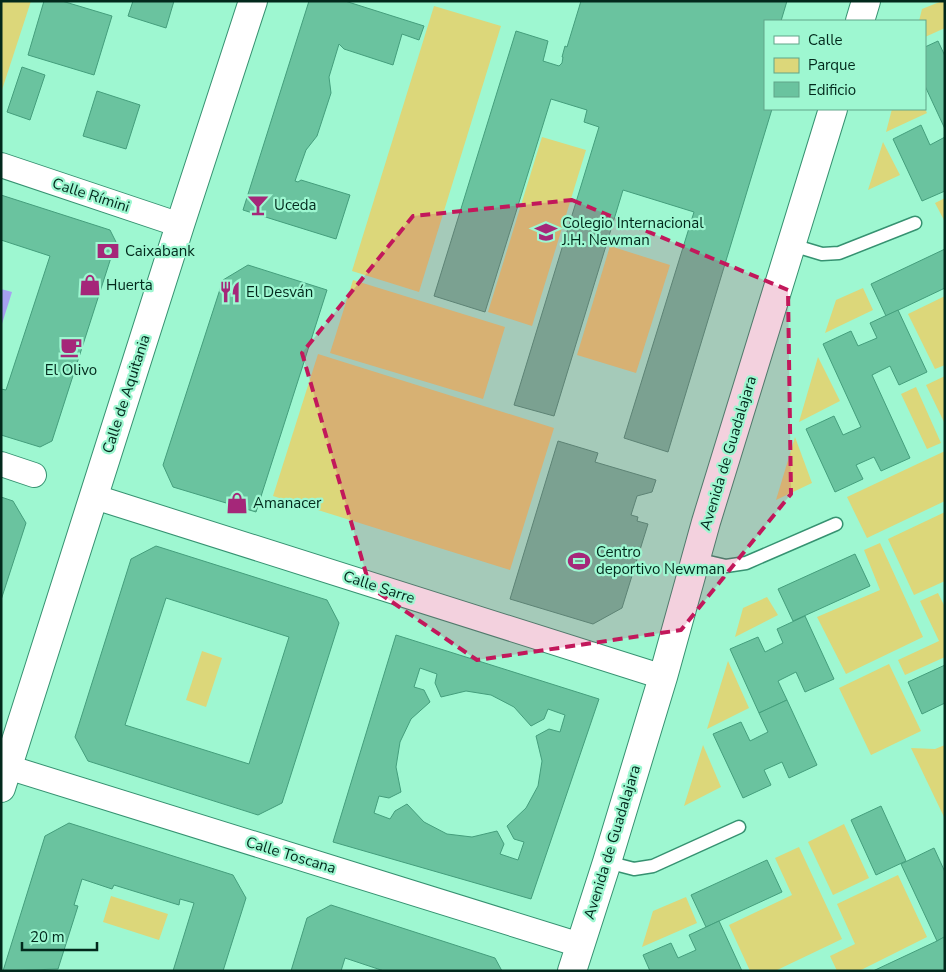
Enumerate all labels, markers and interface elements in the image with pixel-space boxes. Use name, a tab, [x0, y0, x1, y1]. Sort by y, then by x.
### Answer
legend	[764, 20, 926, 110]
text: Calle	[808, 30, 843, 50]
text: Parque	[808, 55, 856, 75]
text: Edificio	[808, 80, 856, 100]
street label: Calle Rímini	[50, 173, 132, 217]
bar icon: Uceda	[245, 192, 271, 218]
place label: Uceda	[274, 195, 316, 215]
place label: Colegio Internacional J.H. Newman	[561, 213, 704, 250]
school or university icon: Colegio Internacional J.H. Newman	[533, 219, 559, 245]
bank icon: Caixabank	[95, 238, 121, 264]
place label: Caixabank	[125, 241, 195, 261]
shop icon: Huerta	[77, 272, 103, 298]
place label: Huerta	[106, 275, 153, 295]
restaurant icon: El Desván	[217, 279, 243, 305]
place label: El Desván	[246, 282, 313, 302]
street label: Calle de Aquitania	[97, 332, 155, 456]
cafe icon: El Olivo	[58, 334, 84, 360]
place label: El Olivo	[45, 360, 97, 380]
street label: Avenida de Guadalajara	[695, 373, 761, 533]
shop icon: Amanacer	[224, 490, 250, 516]
place label: Amanacer	[253, 493, 322, 513]
place label: Centro deportivo Newman	[596, 542, 725, 579]
sports icon: Centro deportivo Newman	[566, 548, 592, 574]
street label: Calle Sarre	[341, 566, 417, 608]
street label: Avenida de Guadalajara	[579, 762, 645, 922]
street label: Calle Toscana	[244, 832, 338, 878]
scale bar	[22, 920, 98, 952]
text: 20 m	[30, 927, 65, 947]

